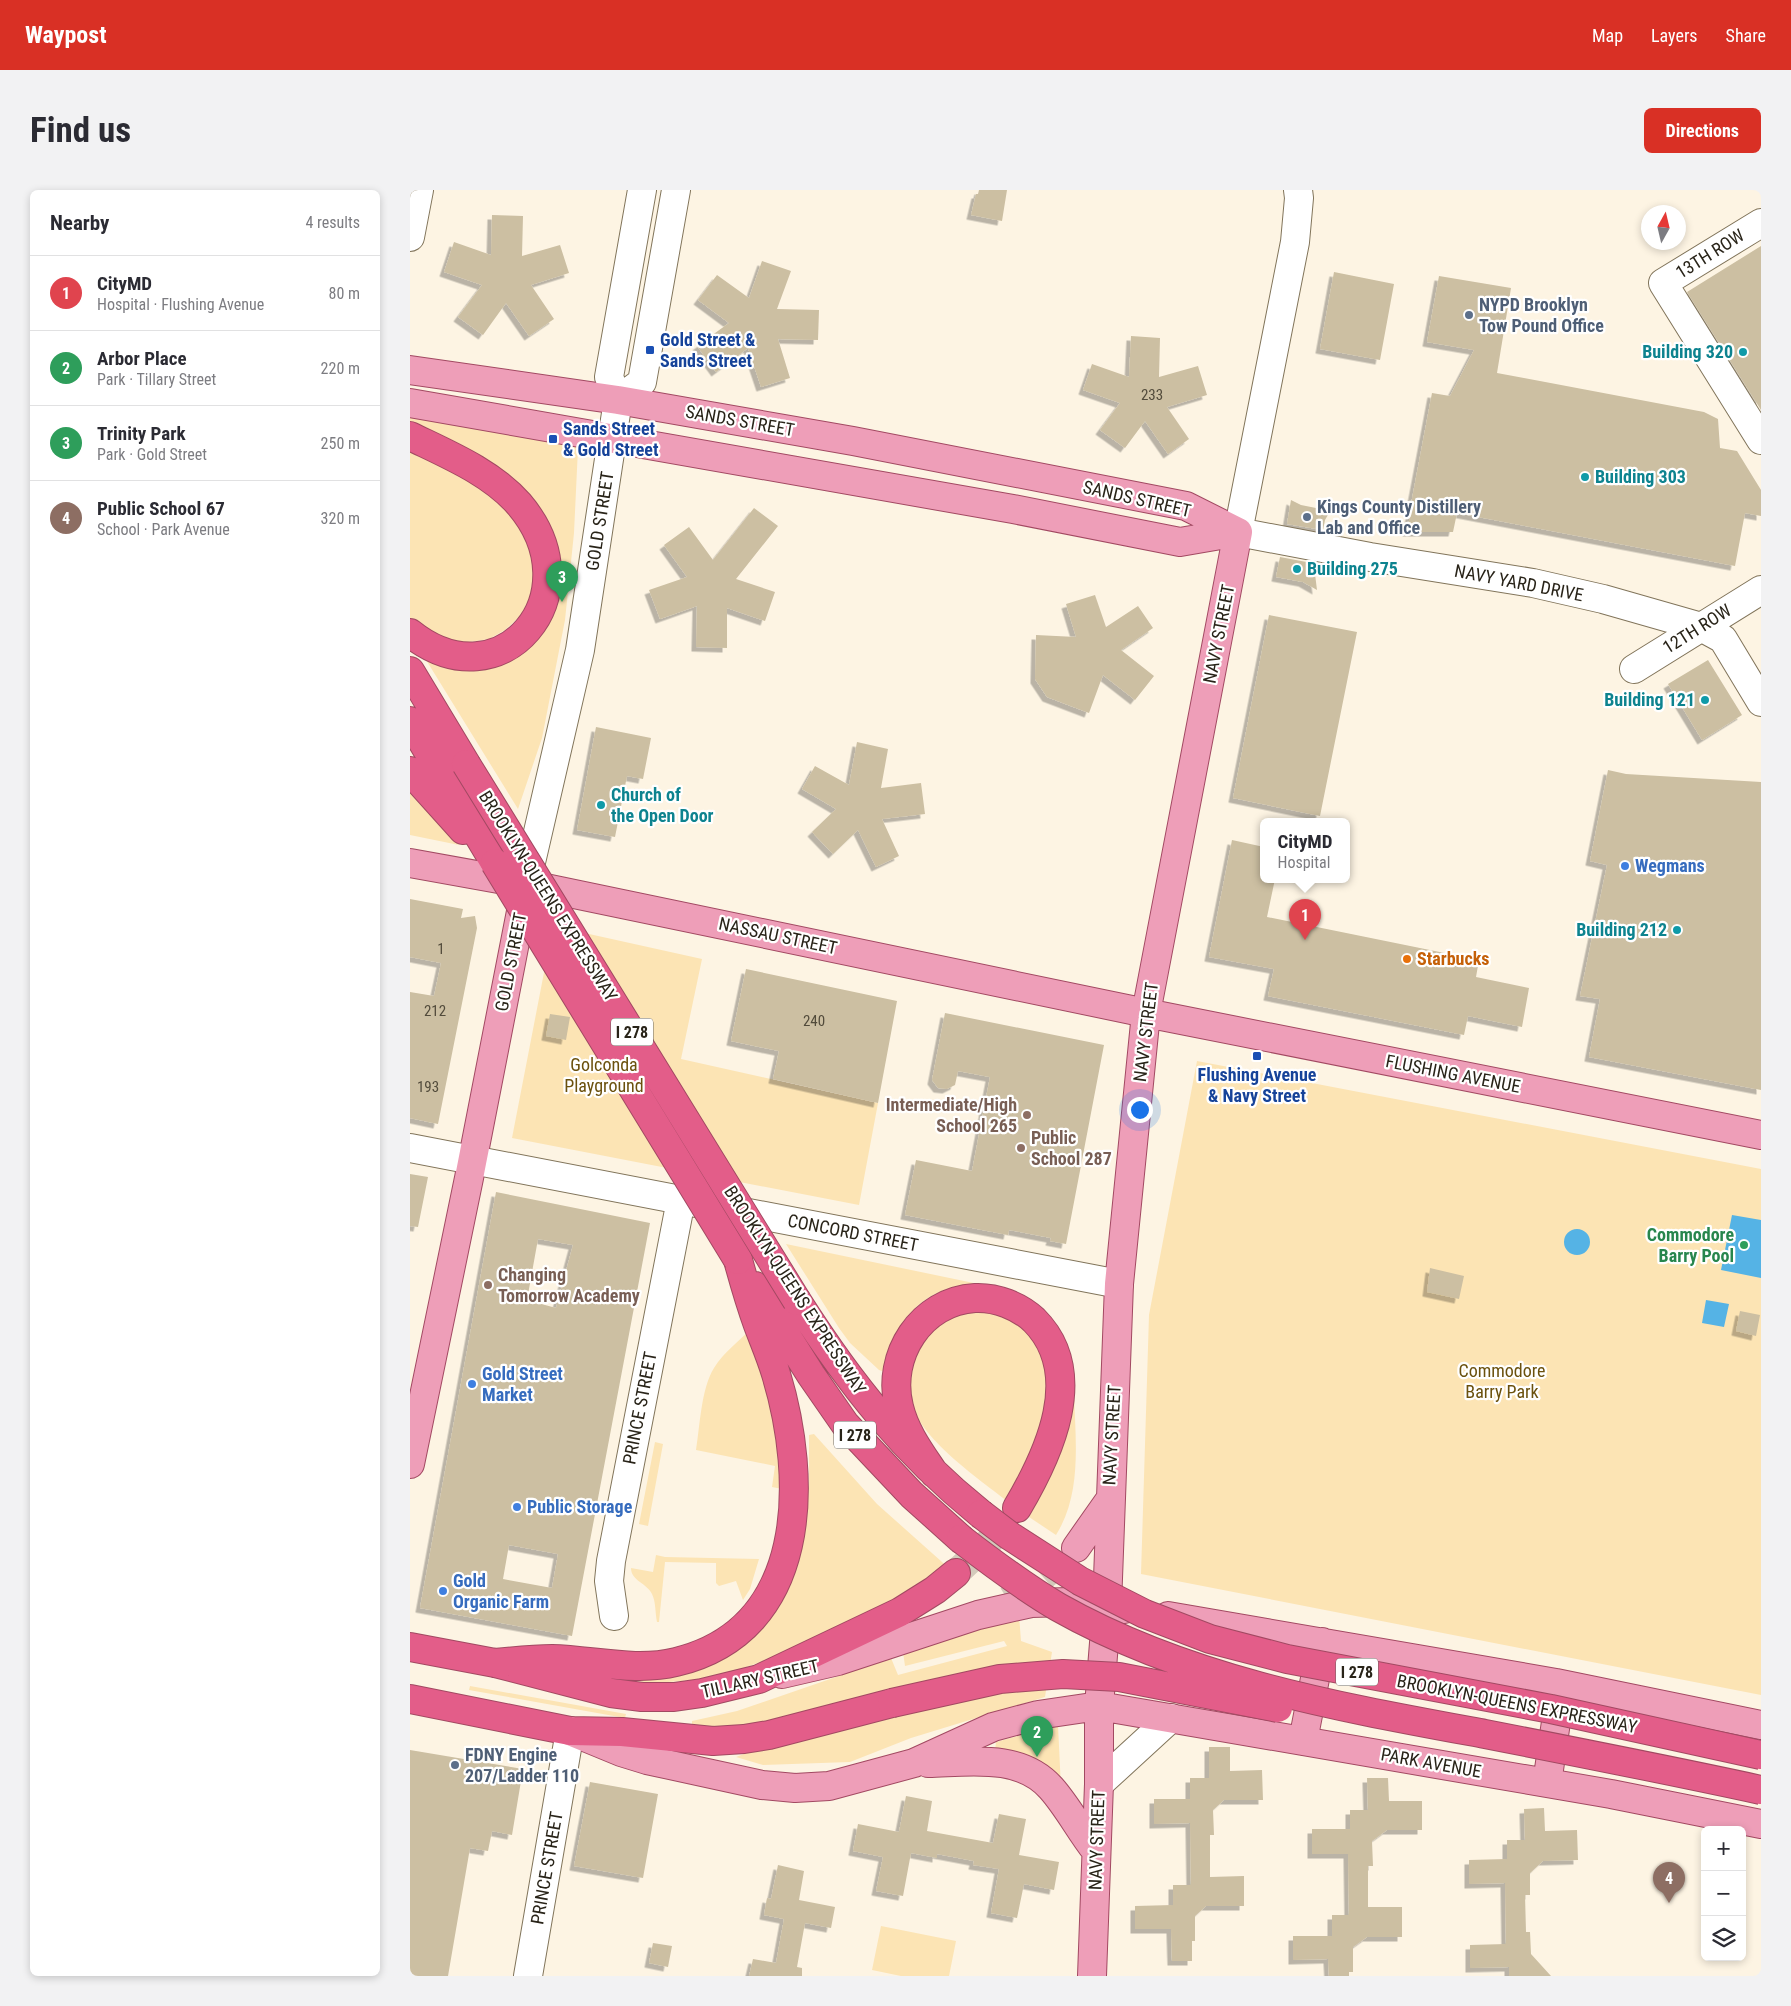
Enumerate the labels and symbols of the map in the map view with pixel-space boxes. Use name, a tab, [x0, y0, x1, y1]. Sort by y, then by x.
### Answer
north arrow	[1641, 205, 1686, 250]
street label: 13TH ROW	[1672, 224, 1748, 283]
place label: NYPD Brooklyn Tow Pound Office	[1479, 294, 1604, 336]
marker: NYPD Brooklyn Tow Pound Office	[1463, 309, 1475, 321]
place label: Gold Street & Sands Street	[660, 329, 756, 371]
place label: Building 320	[1642, 341, 1733, 362]
marker: Gold Street & Sands Street	[644, 344, 656, 356]
marker: Building 320	[1737, 346, 1749, 358]
house number: 233	[1141, 386, 1163, 404]
street label: SANDS STREET	[684, 401, 796, 440]
place label: Sands Street & Gold Street	[563, 418, 659, 460]
marker: Sands Street & Gold Street	[547, 433, 559, 445]
place label: Building 303	[1595, 466, 1686, 487]
street label: GOLD STREET	[581, 470, 618, 572]
marker: Building 303	[1579, 471, 1591, 483]
street label: SANDS STREET	[1081, 476, 1193, 521]
place label: Kings County Distillery Lab and Office	[1317, 496, 1481, 538]
marker: Kings County Distillery Lab and Office	[1301, 511, 1313, 523]
place label: Building 275	[1307, 558, 1398, 579]
street label: NAVY YARD DRIVE	[1453, 560, 1585, 605]
pin: 3	[546, 561, 578, 602]
marker: Building 275	[1291, 563, 1303, 575]
street label: NAVY STREET	[1199, 583, 1238, 685]
street label: 12TH ROW	[1659, 599, 1735, 658]
place label: Building 121	[1604, 689, 1695, 710]
marker: Building 121	[1699, 694, 1711, 706]
place label: Church of the Open Door	[611, 784, 714, 826]
street label: BROOKLYN-QUEENS EXPRESSWAY	[475, 787, 622, 1005]
marker: Church of the Open Door	[595, 799, 607, 811]
place label: Wegmans	[1635, 855, 1705, 876]
marker: Wegmans	[1619, 860, 1631, 872]
pin: 1	[1289, 899, 1321, 940]
street label: GOLD STREET	[491, 911, 530, 1013]
street label: NASSAU STREET	[717, 913, 839, 958]
place label: Building 212	[1576, 919, 1667, 940]
marker: Building 212	[1671, 924, 1683, 936]
house number: 1	[437, 940, 445, 958]
place label: Starbucks	[1417, 948, 1490, 969]
marker: Starbucks	[1401, 953, 1413, 965]
street label: NAVY STREET	[1129, 981, 1162, 1083]
house number: 212	[424, 1002, 446, 1020]
house number: 240	[803, 1012, 825, 1030]
road number: I 278	[611, 1019, 653, 1046]
marker: Flushing Avenue & Navy Street	[1251, 1050, 1263, 1062]
street label: FLUSHING AVENUE	[1384, 1050, 1522, 1097]
park label: Golconda Playground	[564, 1054, 644, 1096]
place label: Flushing Avenue & Navy Street	[1198, 1064, 1317, 1106]
house number: 193	[417, 1078, 439, 1096]
place label: Intermediate/High School 265	[886, 1094, 1017, 1136]
your location	[1127, 1097, 1153, 1123]
marker: Intermediate/High School 265	[1021, 1109, 1033, 1121]
place label: Public School 287	[1031, 1127, 1112, 1169]
marker: Public School 287	[1015, 1142, 1027, 1154]
street label: BROOKLYN-QUEENS EXPRESSWAY	[720, 1182, 871, 1398]
street label: CONCORD STREET	[786, 1210, 920, 1255]
place label: Commodore Barry Pool	[1647, 1224, 1734, 1266]
marker: Commodore Barry Pool	[1738, 1239, 1750, 1251]
place label: Changing Tomorrow Academy	[498, 1264, 640, 1306]
marker: Changing Tomorrow Academy	[482, 1279, 494, 1291]
street label: PRINCE STREET	[618, 1350, 661, 1466]
park label: Commodore Barry Park	[1458, 1360, 1546, 1402]
place label: Gold Street Market	[482, 1363, 563, 1405]
marker: Gold Street Market	[466, 1378, 478, 1390]
street label: NAVY STREET	[1098, 1384, 1125, 1486]
road number: I 278	[834, 1422, 876, 1448]
place label: Public Storage	[527, 1496, 633, 1517]
marker: Public Storage	[511, 1501, 523, 1513]
place label: Gold Organic Farm	[453, 1570, 549, 1612]
marker: Gold Organic Farm	[437, 1585, 449, 1597]
street label: TILLARY STREET	[699, 1655, 821, 1702]
road number: I 278	[1336, 1658, 1378, 1685]
street label: BROOKLYN-QUEENS EXPRESSWAY	[1395, 1670, 1639, 1737]
pin: 2	[1021, 1716, 1053, 1757]
street label: PARK AVENUE	[1379, 1743, 1483, 1782]
place label: FDNY Engine 207/Ladder 110	[465, 1744, 579, 1786]
marker: FDNY Engine 207/Ladder 110	[449, 1759, 461, 1771]
street label: NAVY STREET	[1084, 1789, 1109, 1890]
street label: PRINCE STREET	[526, 1810, 567, 1926]
pin: 4	[1653, 1862, 1685, 1903]

